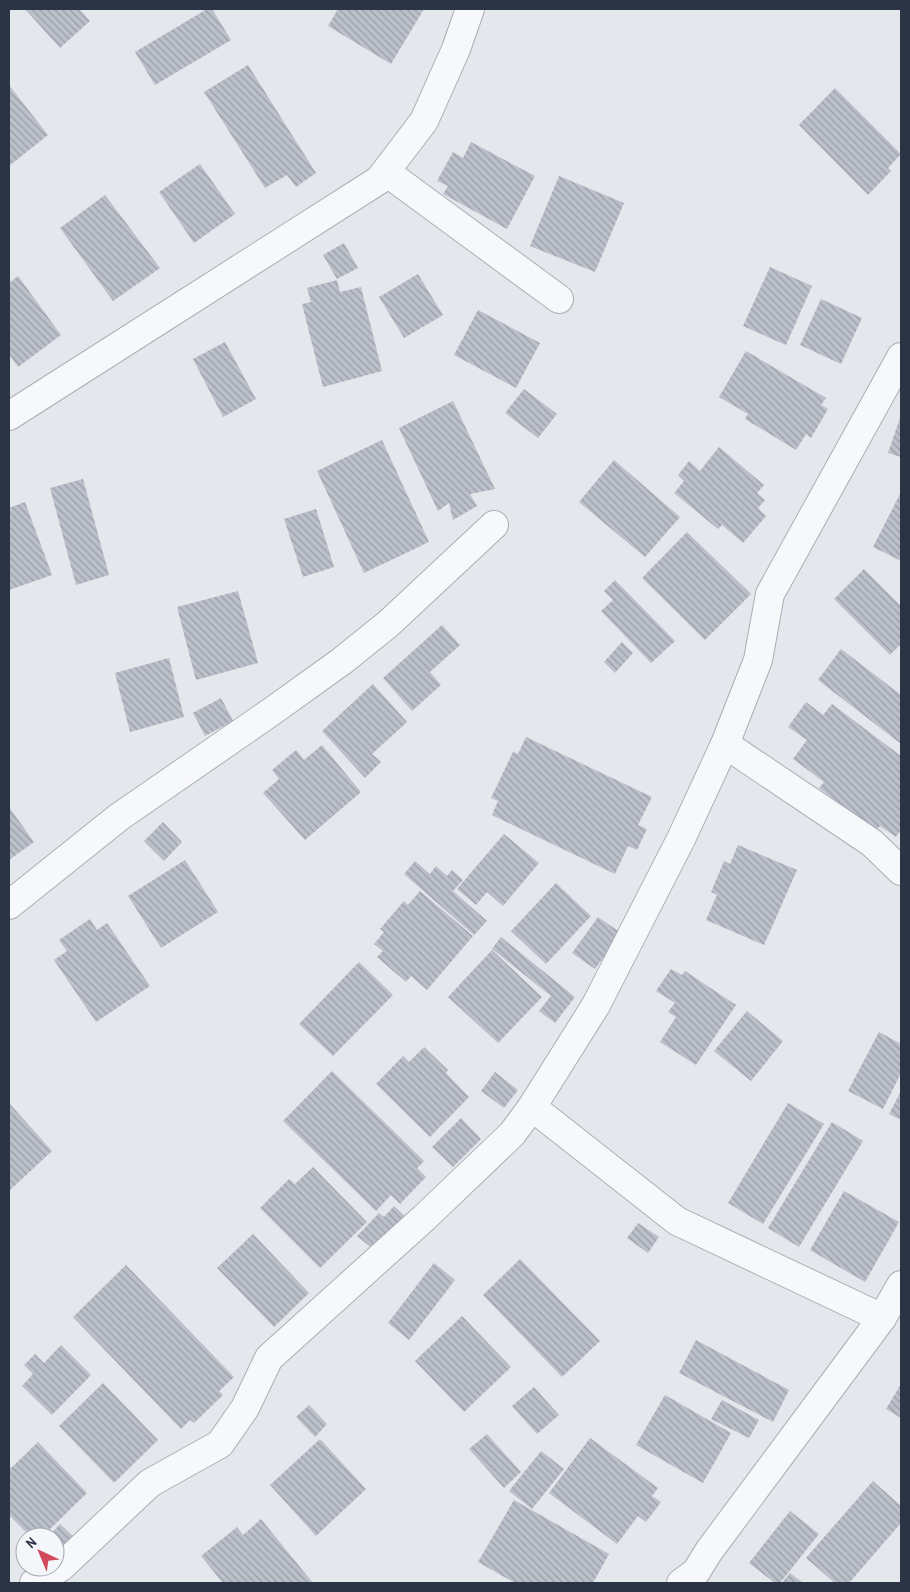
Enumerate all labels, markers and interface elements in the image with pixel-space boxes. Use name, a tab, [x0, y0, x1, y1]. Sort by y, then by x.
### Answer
north arrow	[15, 1527, 65, 1577]
text: N	[22, 1533, 40, 1552]

